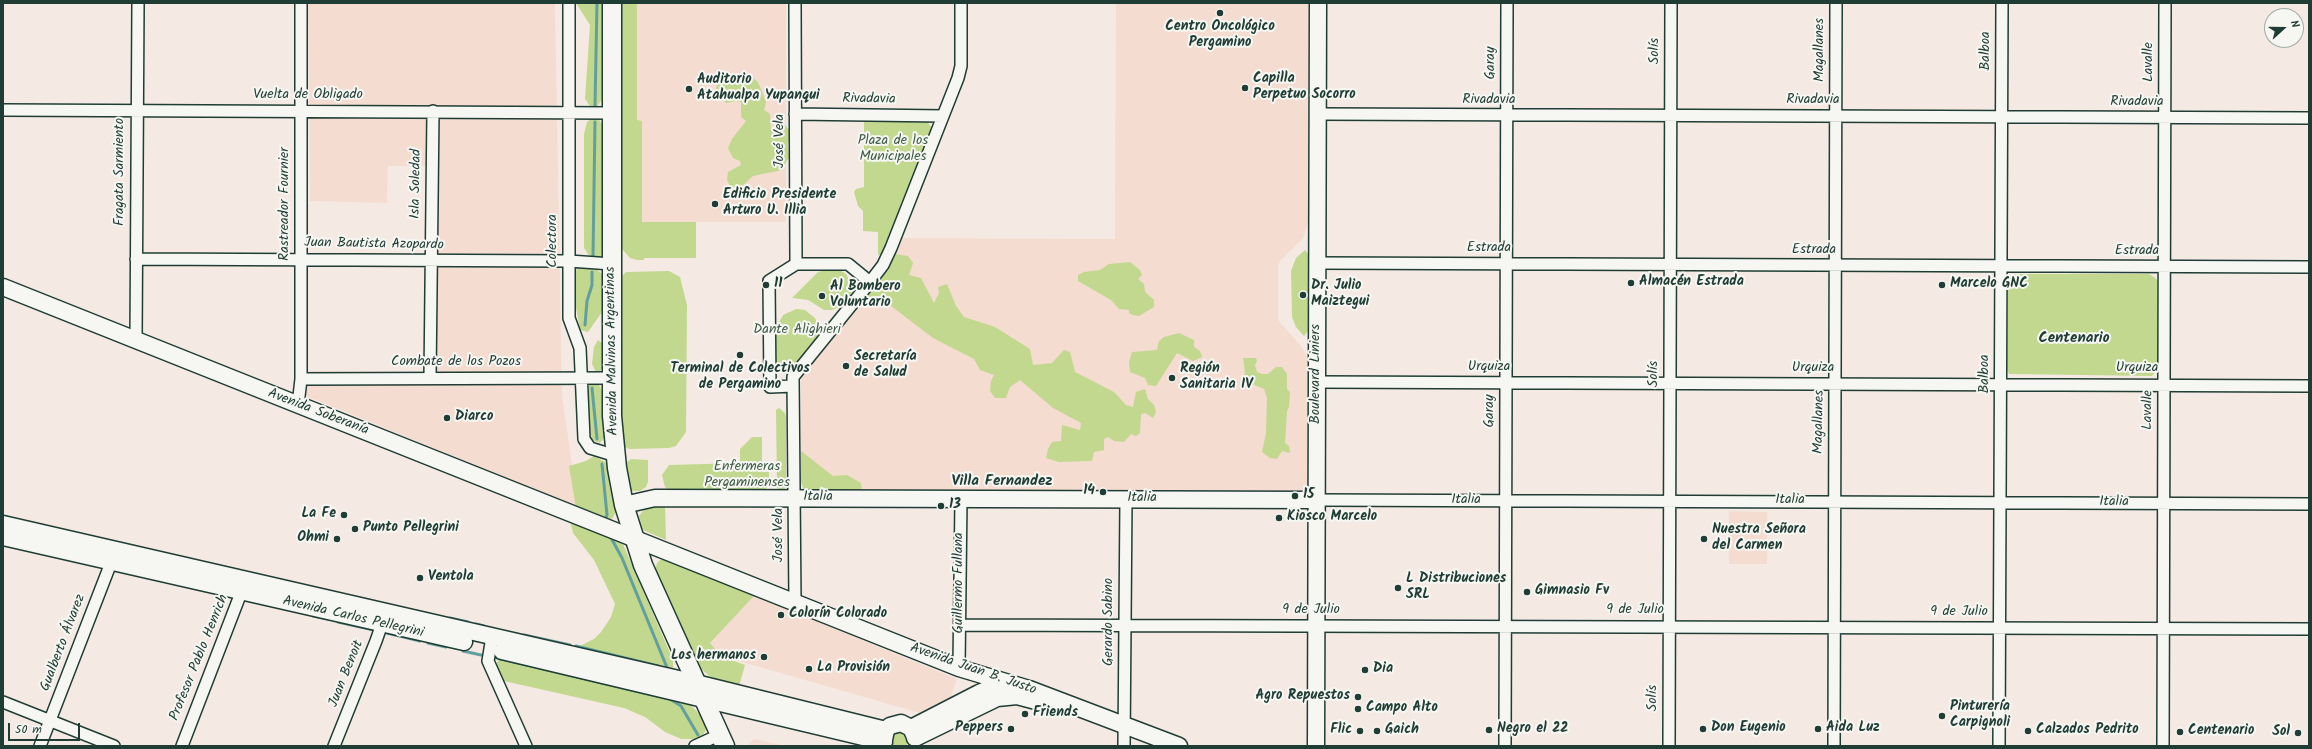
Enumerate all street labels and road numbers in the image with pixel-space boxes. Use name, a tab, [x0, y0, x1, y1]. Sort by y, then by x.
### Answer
street label: Magallanes	[1813, 18, 1829, 82]
street label: Balboa	[1979, 31, 1995, 71]
street label: Solís	[1648, 38, 1664, 64]
street label: Lavalle	[2142, 42, 2158, 82]
street label: Garay	[1484, 47, 1500, 79]
street label: Vuelta de Obligado	[253, 88, 363, 104]
street label: Rivadavia	[842, 91, 896, 109]
street label: Rivadavia	[1462, 93, 1516, 109]
street label: Rivadavia	[1786, 93, 1840, 109]
street label: Rivadavia	[2110, 95, 2164, 111]
street label: José Vela	[773, 114, 789, 168]
street label: Fragata Sarmiento	[113, 118, 129, 226]
street label: Rastreador Fournier	[278, 147, 294, 261]
street label: Isla Soledad	[408, 149, 426, 219]
street label: Colectora	[546, 214, 562, 268]
street label: Juan Bautista Azopardo	[304, 235, 444, 255]
street label: Estrada	[1467, 241, 1511, 257]
street label: Estrada	[1792, 243, 1836, 259]
street label: Estrada	[2115, 244, 2159, 260]
street label: Avenida Malvinas Argentinas	[603, 266, 623, 436]
street label: Boulevard Liniers	[1309, 324, 1325, 424]
street label: Balboa	[1978, 354, 1994, 394]
street label: Combate de los Pozos	[391, 355, 521, 371]
street label: Urquiza	[1468, 360, 1510, 376]
street label: Solís	[1647, 361, 1663, 387]
street label: Urquiza	[1792, 361, 1834, 377]
street label: Urquiza	[2116, 361, 2158, 377]
street label: Avenida Soberanía	[265, 386, 371, 440]
street label: Magallanes	[1811, 390, 1829, 454]
street label: Lavalle	[2140, 390, 2158, 430]
street label: Garay	[1483, 395, 1499, 427]
street label: Italia	[803, 490, 833, 506]
street label: Italia	[1127, 491, 1157, 507]
street label: Italia	[1451, 493, 1481, 509]
street label: Italia	[1775, 493, 1805, 509]
street label: Italia	[2099, 495, 2129, 511]
street label: José Vela	[772, 508, 788, 562]
street label: Guillermo Fullana	[952, 532, 968, 634]
street label: Gerardo Sabino	[1102, 578, 1118, 666]
street label: Gualberto Álvarez	[38, 592, 90, 694]
street label: Profesor Pablo Henrich	[167, 593, 233, 723]
street label: Avenida Carlos Pellegrini	[281, 594, 425, 642]
street label: 9 de Julio	[1282, 603, 1340, 619]
street label: 9 de Julio	[1606, 603, 1664, 619]
street label: 9 de Julio	[1930, 605, 1988, 621]
street label: Juan Benoit	[326, 638, 368, 710]
street label: Avenida Juan B. Justo	[908, 640, 1038, 700]
street label: Solís	[1646, 685, 1662, 711]

